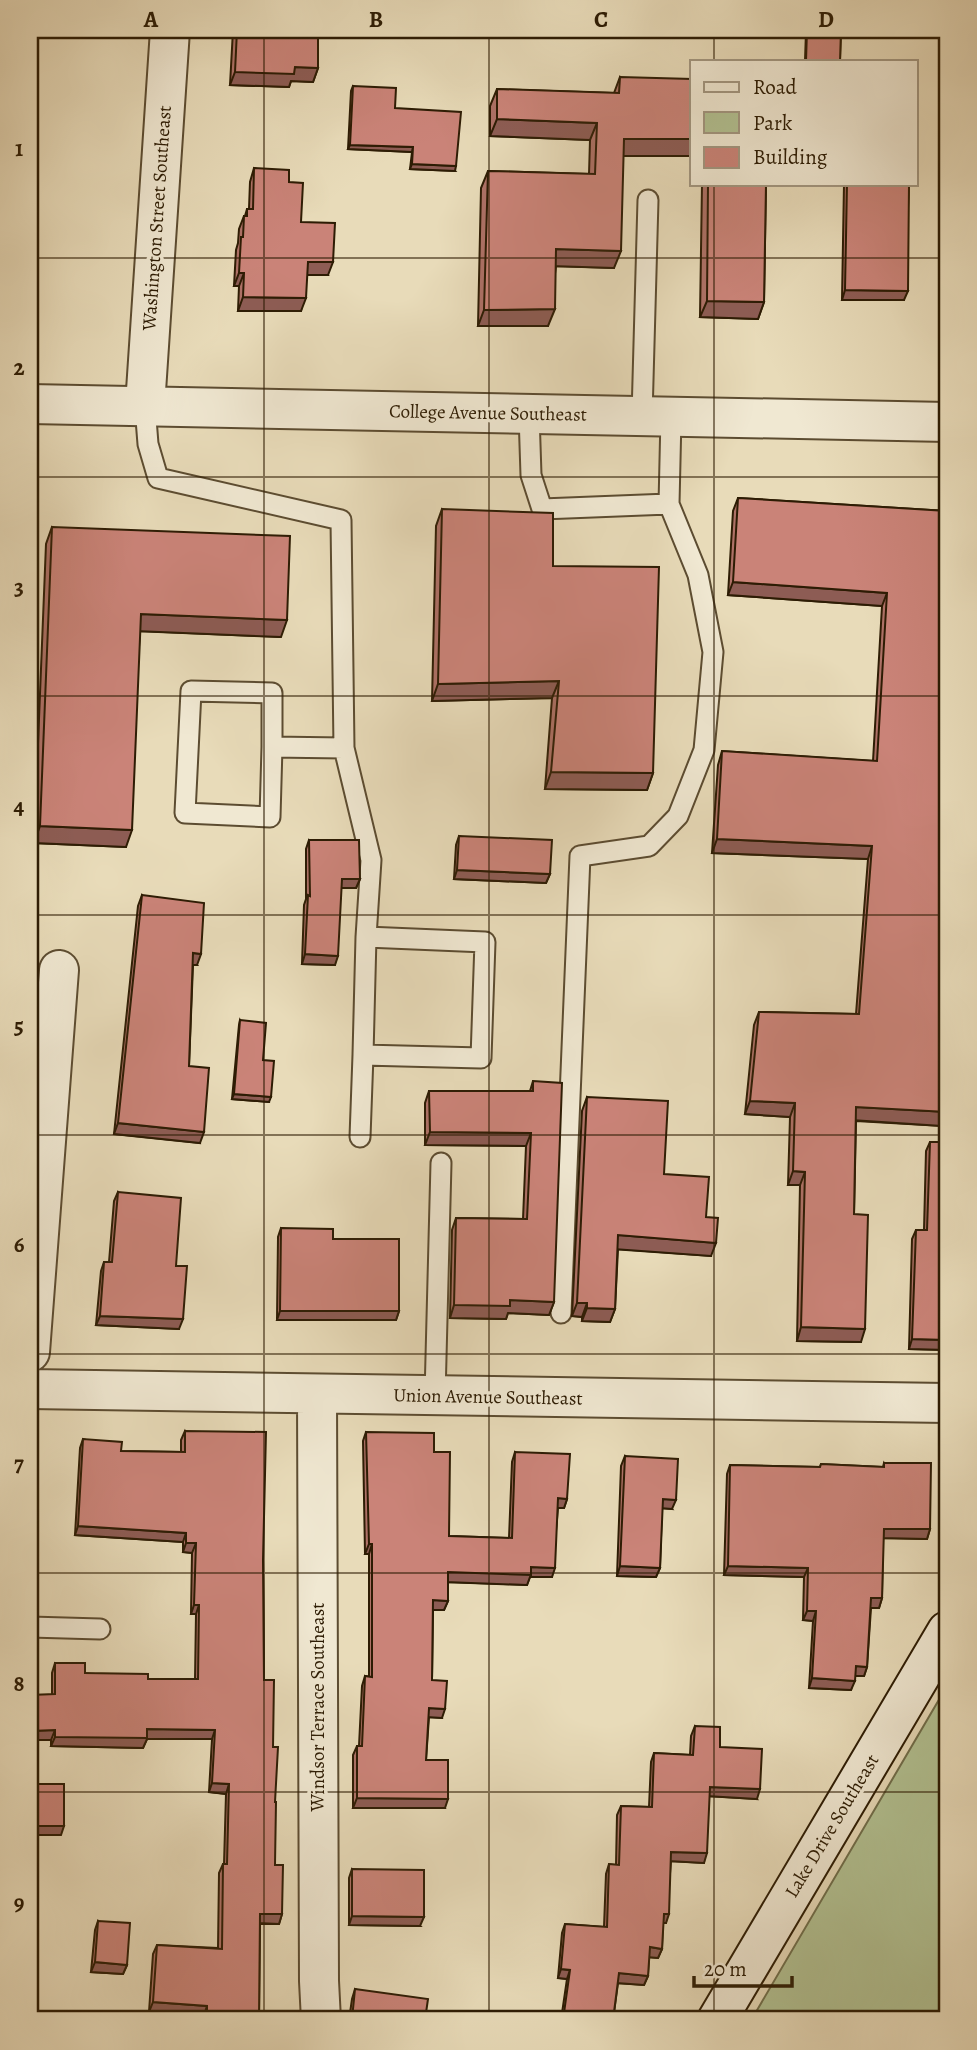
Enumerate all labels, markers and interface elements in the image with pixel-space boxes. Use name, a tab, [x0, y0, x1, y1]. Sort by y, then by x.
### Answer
text: A	[143, 4, 159, 35]
text: B	[369, 4, 383, 35]
text: C	[594, 4, 608, 35]
text: D	[818, 4, 834, 35]
legend	[690, 60, 918, 186]
text: Road	[753, 73, 797, 101]
street label: Washington Street Southeast	[136, 105, 178, 332]
text: Park	[753, 109, 793, 137]
text: 1	[15, 133, 23, 164]
text: Building	[753, 143, 828, 171]
text: 2	[13, 352, 25, 383]
street label: College Avenue Southeast	[389, 398, 587, 428]
text: 3	[14, 572, 24, 603]
text: 4	[14, 791, 25, 822]
text: 5	[14, 1010, 24, 1041]
text: 6	[14, 1229, 25, 1260]
street label: Union Avenue Southeast	[393, 1382, 583, 1412]
text: 7	[14, 1448, 24, 1479]
street label: Windsor Terrace Southeast	[305, 1602, 331, 1813]
text: 8	[13, 1668, 25, 1699]
street label: Lake Drive Southeast	[779, 1749, 885, 1903]
text: 9	[14, 1887, 24, 1918]
scale bar	[694, 1945, 792, 1989]
text: 20 m	[704, 1955, 747, 1983]

